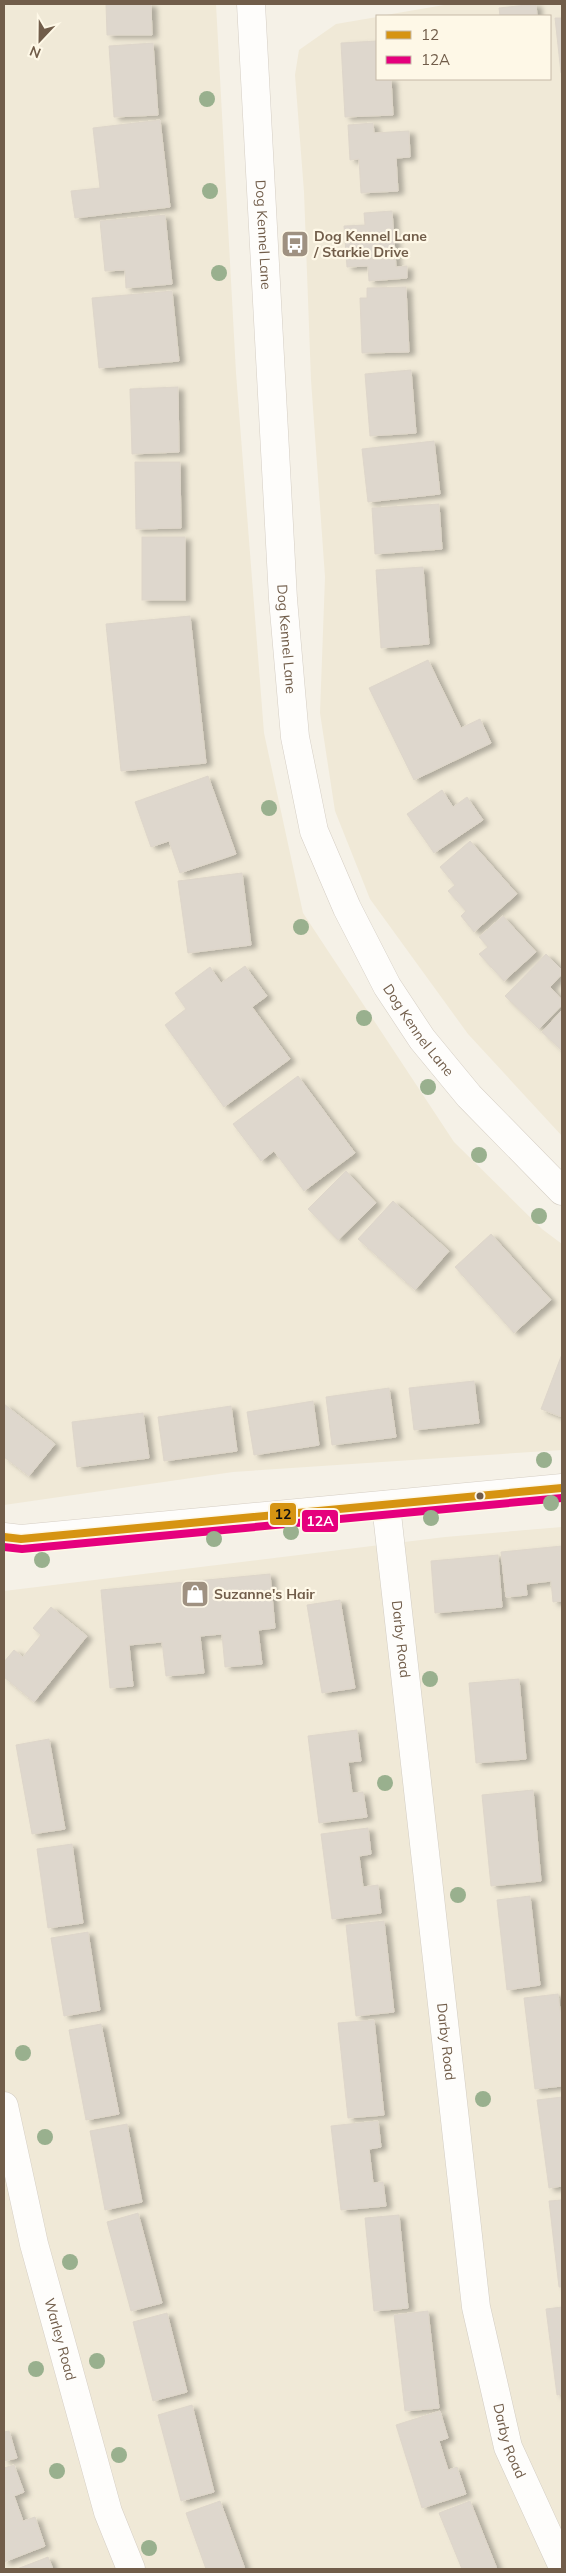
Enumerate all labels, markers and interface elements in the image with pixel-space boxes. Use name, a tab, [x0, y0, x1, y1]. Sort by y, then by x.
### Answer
north arrow	[15, 15, 65, 65]
legend	[376, 15, 551, 80]
text: 12	[421, 25, 439, 44]
text: N	[27, 42, 43, 62]
text: 12A	[421, 50, 450, 69]
street label: Dog Kennel Lane	[251, 179, 275, 290]
place label: Dog Kennel Lane / Starkie Drive	[313, 227, 427, 261]
bus stop icon: Dog Kennel Lane / Starkie Drive	[280, 229, 310, 259]
street label: Dog Kennel Lane	[273, 584, 300, 694]
street label: Dog Kennel Lane	[379, 980, 458, 1080]
unlabelled marker	[475, 1491, 485, 1501]
line badge: 12	[269, 1502, 297, 1526]
text: 12	[275, 1505, 291, 1523]
line badge: 12A	[301, 1509, 339, 1533]
text: 12A	[306, 1512, 334, 1530]
shop icon: Suzanne's Hair	[180, 1579, 210, 1609]
place label: Suzanne's Hair	[214, 1585, 315, 1603]
street label: Darby Road	[388, 1600, 414, 1679]
street label: Darby Road	[433, 2002, 459, 2081]
street label: Warley Road	[40, 2296, 80, 2382]
street label: Darby Road	[489, 2402, 530, 2481]

